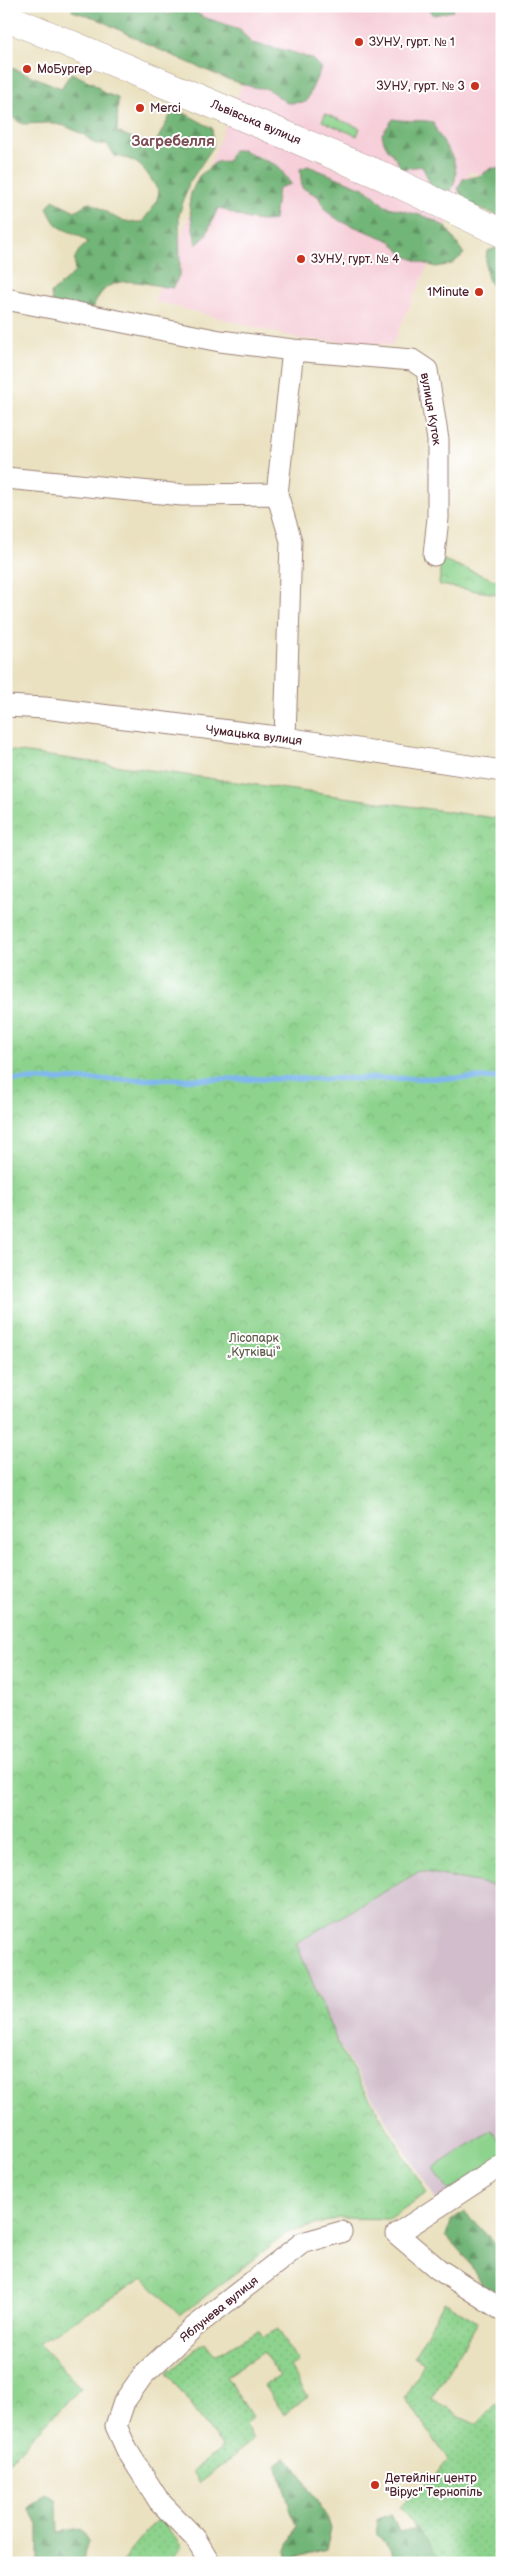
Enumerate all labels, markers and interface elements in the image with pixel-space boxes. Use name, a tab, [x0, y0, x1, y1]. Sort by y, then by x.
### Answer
place label: ЗУНУ, гурт. № 1	[369, 35, 455, 50]
marker: ЗУНУ, гурт. № 1	[353, 36, 365, 48]
place label: МоБургер	[37, 62, 92, 77]
marker: МоБургер	[21, 63, 33, 75]
place label: ЗУНУ, гурт. № 3	[377, 79, 465, 94]
marker: ЗУНУ, гурт. № 3	[469, 80, 481, 92]
street label: Львівська вулиця	[208, 96, 303, 148]
place label: Merci	[150, 101, 181, 116]
marker: Merci	[134, 102, 146, 114]
district label: Загребелля	[131, 132, 215, 151]
place label: ЗУНУ, гурт. № 4	[311, 252, 400, 267]
marker: ЗУНУ, гурт. № 4	[295, 253, 307, 265]
place label: 1Minute	[427, 285, 469, 300]
marker: 1Minute	[473, 286, 485, 298]
street label: вулиця Куток	[417, 372, 444, 447]
street label: Чумацька вулиця	[205, 722, 303, 749]
park label: Лісопарк „Кутківці“	[227, 1331, 281, 1360]
street label: Яблунева вулиця	[177, 2273, 262, 2346]
place label: Детейлінг центр "Вірус" Тернопіль	[385, 2471, 482, 2500]
marker: Детейлінг центр "Вірус" Тернопіль	[369, 2479, 381, 2491]

